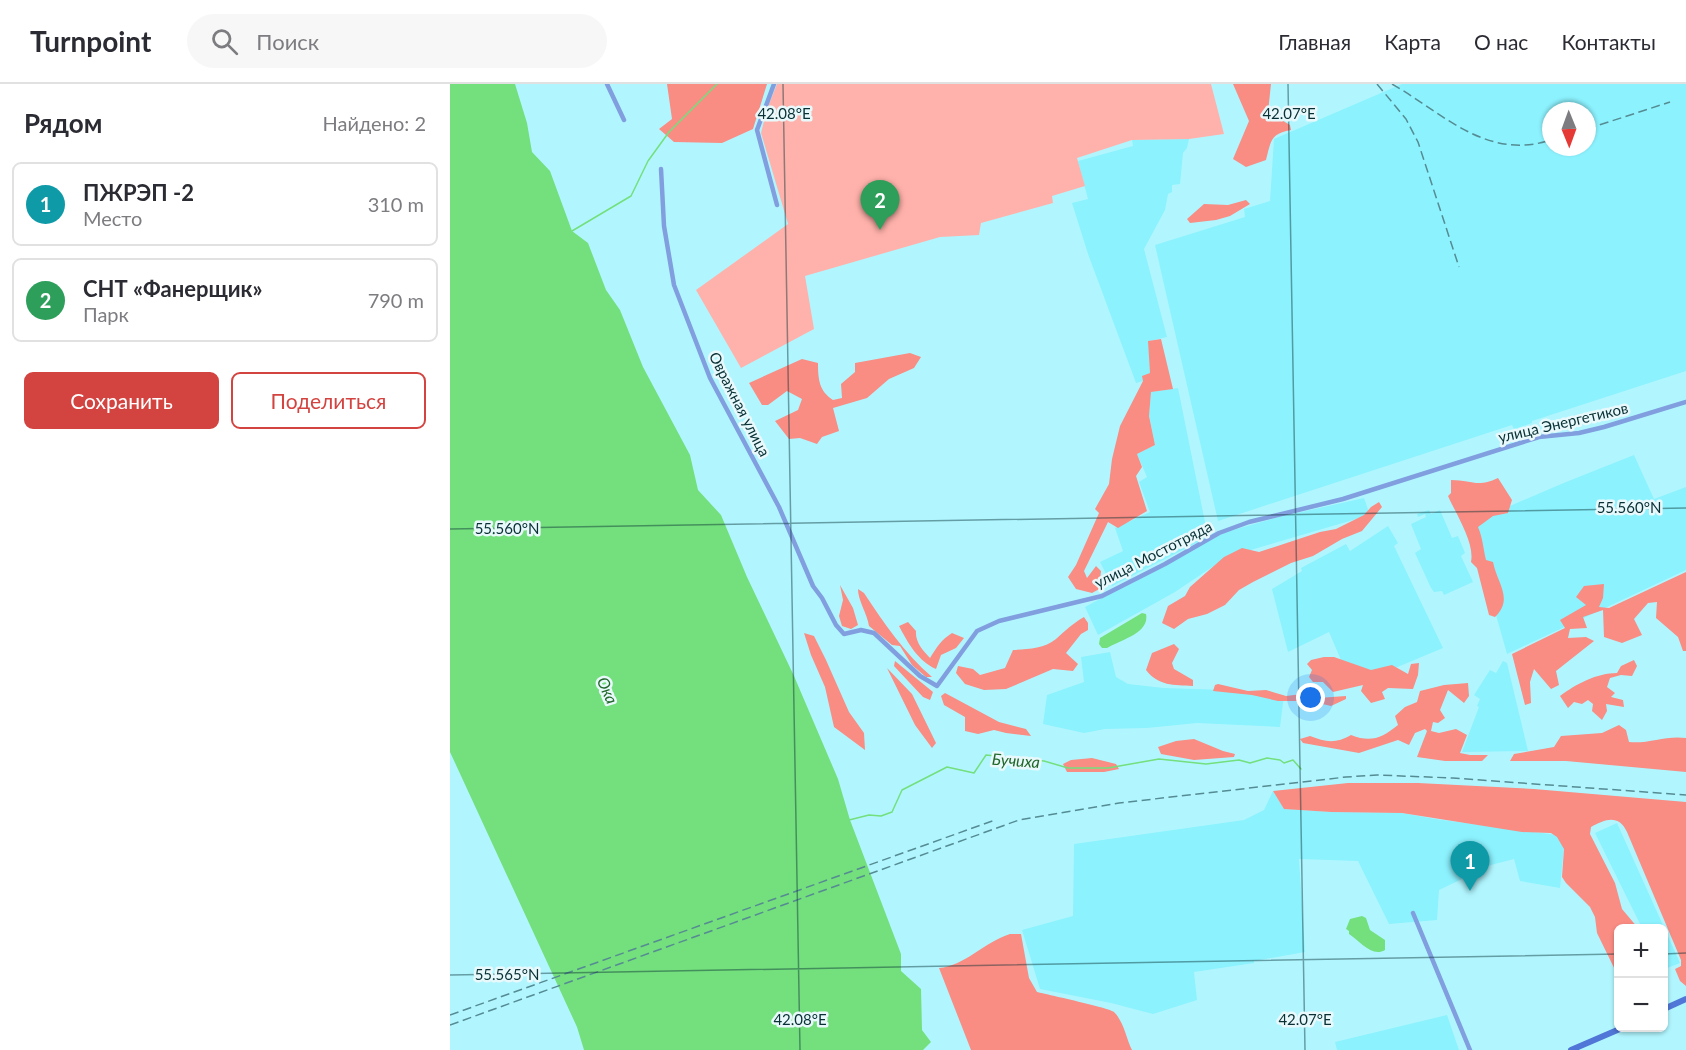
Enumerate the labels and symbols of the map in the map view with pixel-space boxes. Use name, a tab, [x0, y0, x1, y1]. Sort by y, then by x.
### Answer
north arrow	[1542, 102, 1596, 156]
text: 42.08°E	[757, 104, 811, 122]
text: 42.07°E	[1262, 104, 1316, 122]
pin: 2	[860, 180, 900, 230]
street label: Овражная улица	[706, 349, 774, 459]
street label: улица Энергетиков	[1496, 398, 1630, 446]
text: 55.560°N	[1597, 498, 1661, 516]
street label: улица Мостотряда	[1091, 517, 1215, 591]
text: 55.560°N	[475, 519, 539, 537]
water label: Ока	[594, 674, 622, 706]
your location	[1296, 683, 1325, 712]
water label: Бучиха	[991, 749, 1041, 771]
pin: 1	[1450, 842, 1490, 891]
text: 55.565°N	[475, 965, 539, 983]
text: 42.08°E	[773, 1010, 827, 1028]
text: 42.07°E	[1278, 1010, 1332, 1028]

